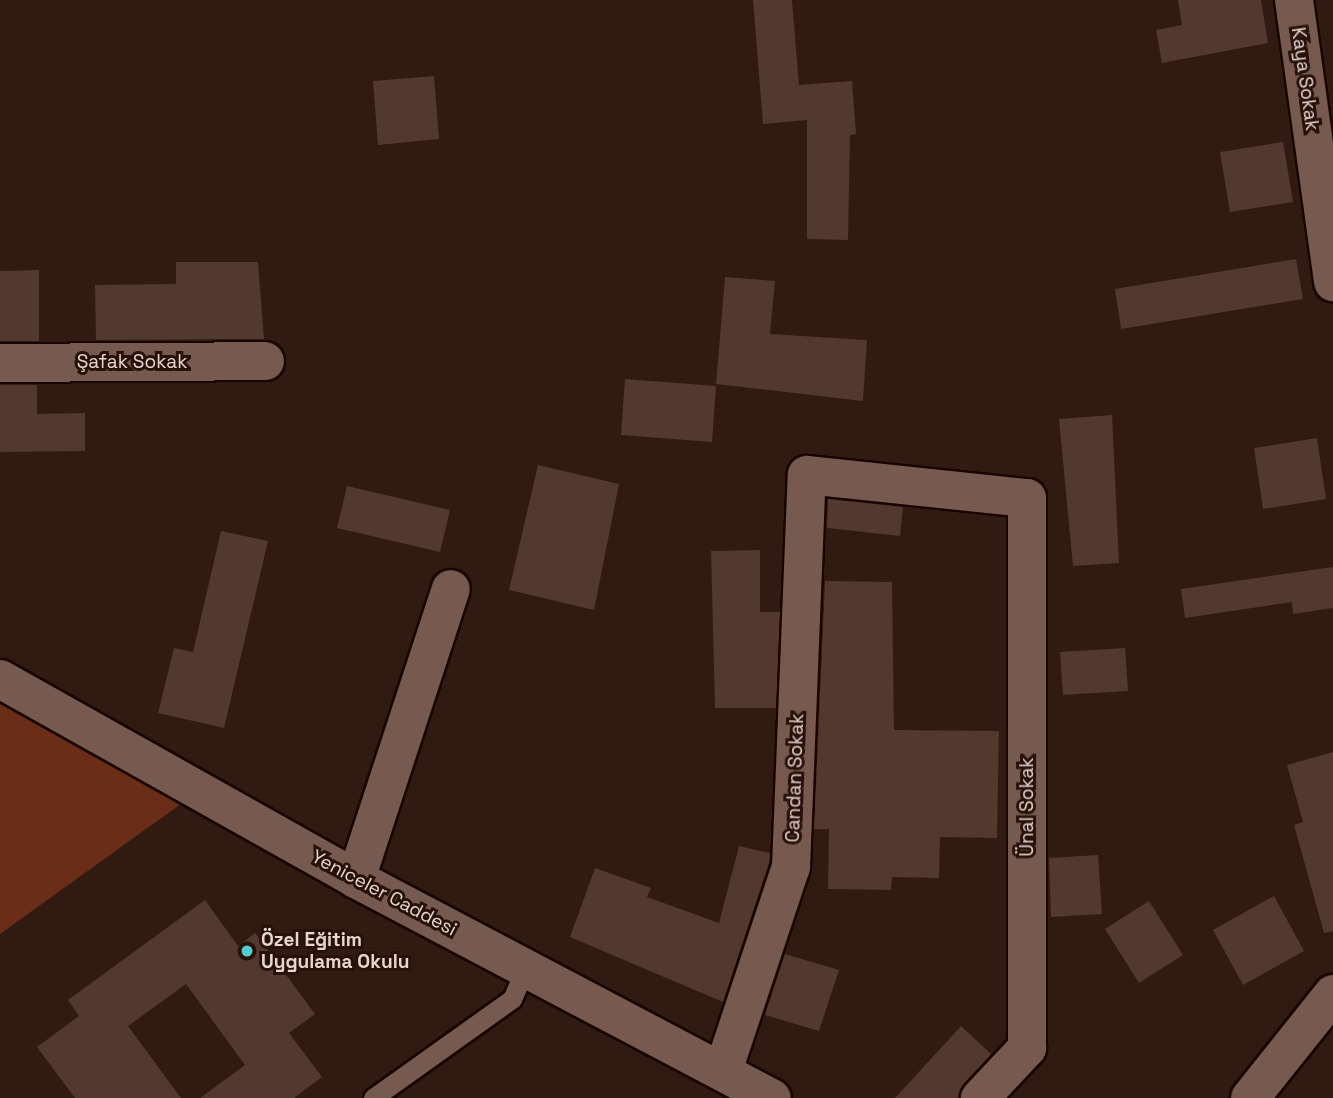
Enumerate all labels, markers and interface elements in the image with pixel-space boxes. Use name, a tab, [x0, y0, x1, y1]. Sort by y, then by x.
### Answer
street label: Kaya Sokak	[1286, 26, 1324, 132]
street label: Şafak Sokak	[77, 351, 187, 373]
street label: Candan Sokak	[781, 713, 809, 843]
street label: Ünal Sokak	[1016, 757, 1038, 857]
street label: Yeniceler Caddesi	[307, 845, 461, 941]
place label: Özel Eğitim Uygulama Okulu	[261, 929, 409, 973]
marker: Özel Eğitim Uygulama Okulu	[239, 943, 255, 959]

